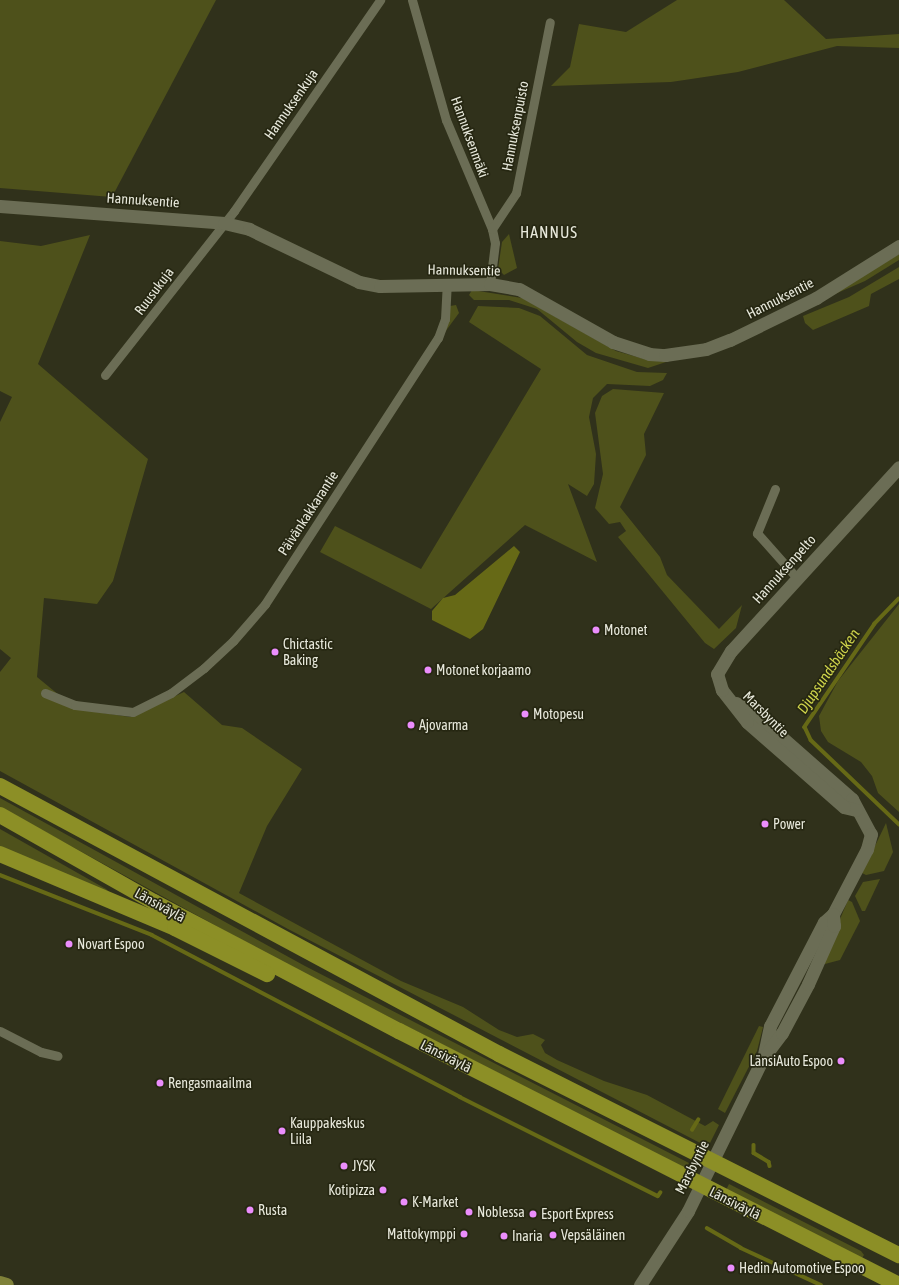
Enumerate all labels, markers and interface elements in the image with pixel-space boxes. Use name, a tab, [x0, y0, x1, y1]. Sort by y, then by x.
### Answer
street label: Hannuksenkuja	[261, 66, 321, 142]
street label: Hannuksenpuisto	[498, 80, 532, 172]
street label: Hannuksenmäki	[448, 94, 492, 180]
street label: Hannuksentie	[106, 189, 180, 211]
district label: HANNUS	[520, 222, 578, 242]
street label: Hannuksentie	[427, 261, 501, 279]
street label: Ruusukuja	[131, 264, 177, 318]
street label: Hannuksentie	[744, 274, 816, 322]
street label: Päivänkakkarantie	[274, 468, 342, 558]
street label: Hannuksenpelto	[749, 531, 819, 607]
place label: Motonet	[604, 622, 648, 638]
marker: Motonet	[591, 625, 601, 635]
water label: Djupsundsbäcken	[793, 625, 863, 717]
place label: Chictastic Baking	[283, 636, 332, 668]
marker: Chictastic Baking	[270, 647, 280, 657]
place label: Motonet korjaamo	[436, 662, 531, 678]
marker: Motonet korjaamo	[423, 665, 433, 675]
street label: Marsbyntie	[740, 688, 792, 740]
place label: Motopesu	[533, 706, 584, 722]
marker: Motopesu	[520, 709, 530, 719]
place label: Ajovarma	[419, 717, 468, 733]
marker: Ajovarma	[406, 720, 416, 730]
place label: Power	[773, 816, 805, 832]
marker: Power	[760, 819, 770, 829]
street label: Länsiväylä	[132, 884, 188, 926]
place label: Novart Espoo	[77, 936, 144, 952]
marker: Novart Espoo	[64, 939, 74, 949]
street label: Länsiväylä	[418, 1036, 474, 1076]
place label: LänsiAuto Espoo	[749, 1053, 833, 1069]
marker: LänsiAuto Espoo	[836, 1056, 846, 1066]
place label: Rengasmaailma	[168, 1075, 252, 1091]
marker: Rengasmaailma	[155, 1078, 165, 1088]
place label: Kauppakeskus Liila	[290, 1115, 365, 1148]
marker: Kauppakeskus Liila	[277, 1126, 287, 1136]
street label: Marsbyntie	[671, 1138, 713, 1196]
place label: JYSK	[352, 1158, 375, 1174]
marker: JYSK	[339, 1161, 349, 1171]
place label: Kotipizza	[328, 1182, 375, 1198]
street label: Länsiväylä	[707, 1183, 763, 1223]
marker: Kotipizza	[378, 1185, 388, 1195]
place label: K-Market	[412, 1194, 459, 1210]
marker: K-Market	[399, 1197, 409, 1207]
place label: Rusta	[258, 1202, 287, 1218]
place label: Noblessa	[477, 1204, 525, 1220]
marker: Rusta	[245, 1205, 255, 1215]
place label: Esport Express	[541, 1206, 614, 1222]
marker: Noblessa	[464, 1207, 474, 1217]
marker: Esport Express	[528, 1209, 538, 1219]
place label: Mattokymppi	[387, 1226, 456, 1242]
place label: Vepsäläinen	[561, 1227, 625, 1243]
place label: Inaria	[512, 1228, 543, 1244]
marker: Mattokymppi	[459, 1229, 469, 1239]
marker: Vepsäläinen	[548, 1230, 558, 1240]
marker: Inaria	[499, 1231, 509, 1241]
place label: Hedin Automotive Espoo	[739, 1260, 865, 1276]
marker: Hedin Automotive Espoo	[726, 1263, 736, 1273]

